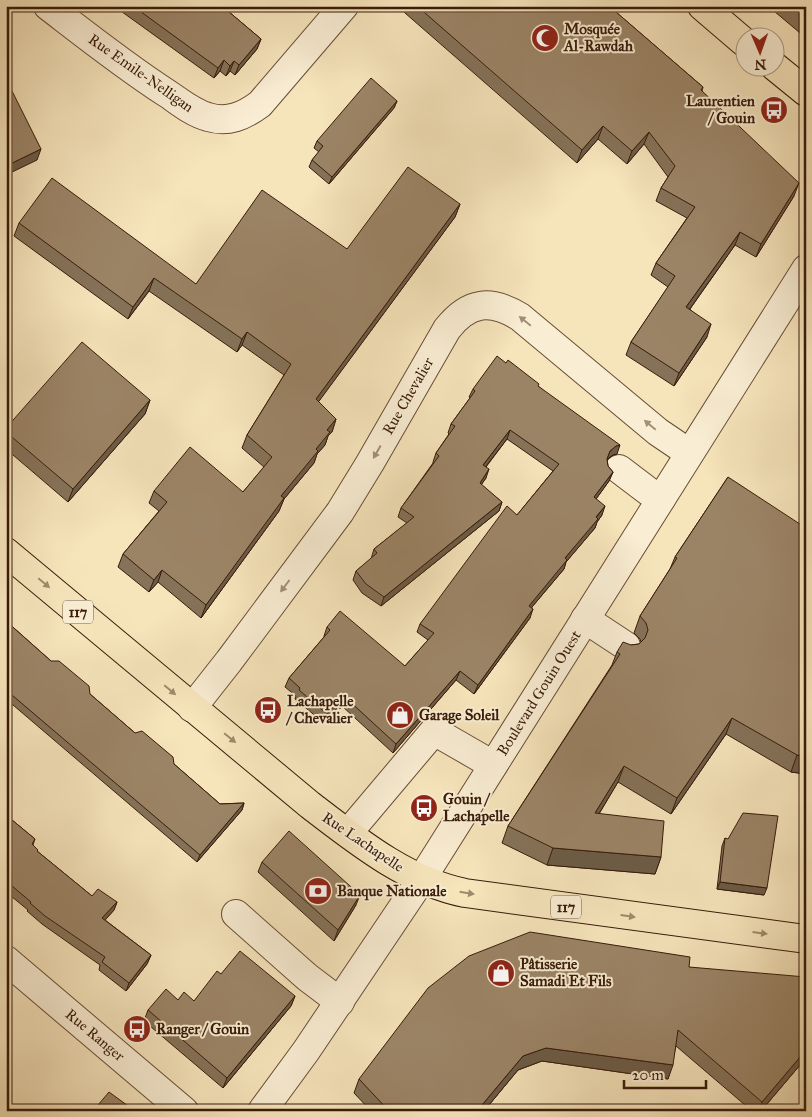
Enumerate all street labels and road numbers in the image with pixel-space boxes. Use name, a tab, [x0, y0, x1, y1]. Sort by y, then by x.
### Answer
street label: Rue Emile-Nelligan	[85, 30, 197, 116]
street label: Rue Chevalier	[379, 354, 437, 438]
road number: 117	[63, 600, 93, 624]
street label: Boulevard Gouin Ouest	[493, 627, 585, 759]
street label: Rue Lachapelle	[319, 808, 407, 876]
road number: 117	[551, 896, 581, 919]
street label: Rue Ranger	[62, 1005, 129, 1065]

